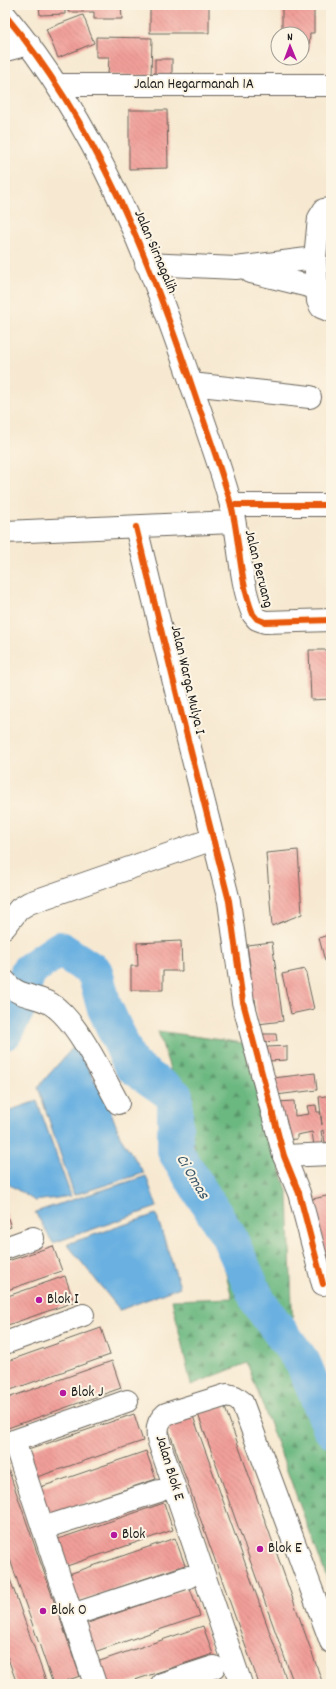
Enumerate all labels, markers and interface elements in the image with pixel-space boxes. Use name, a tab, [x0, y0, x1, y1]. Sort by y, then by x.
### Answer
north arrow	[270, 26, 310, 66]
text: N	[287, 30, 293, 46]
street label: Jalan Hegarmanah 1A	[134, 74, 254, 96]
street label: Jalan Sirnagalih	[127, 207, 183, 297]
street label: Jalan Beruang	[238, 528, 278, 610]
street label: Jalan Warga Mulya I	[164, 623, 210, 737]
water label: Ci Omas	[170, 1150, 215, 1205]
place label: Blok I	[47, 1289, 79, 1311]
marker: Blok I	[34, 1295, 44, 1305]
place label: Blok J	[71, 1382, 103, 1404]
marker: Blok J	[58, 1388, 68, 1398]
street label: Jalan Blok E	[149, 1433, 189, 1504]
place label: Blok	[122, 1524, 146, 1546]
marker: Blok	[109, 1530, 119, 1540]
place label: Blok E	[268, 1538, 302, 1560]
marker: Blok E	[255, 1544, 265, 1554]
place label: Blok O	[51, 1600, 87, 1622]
marker: Blok O	[38, 1606, 48, 1616]

